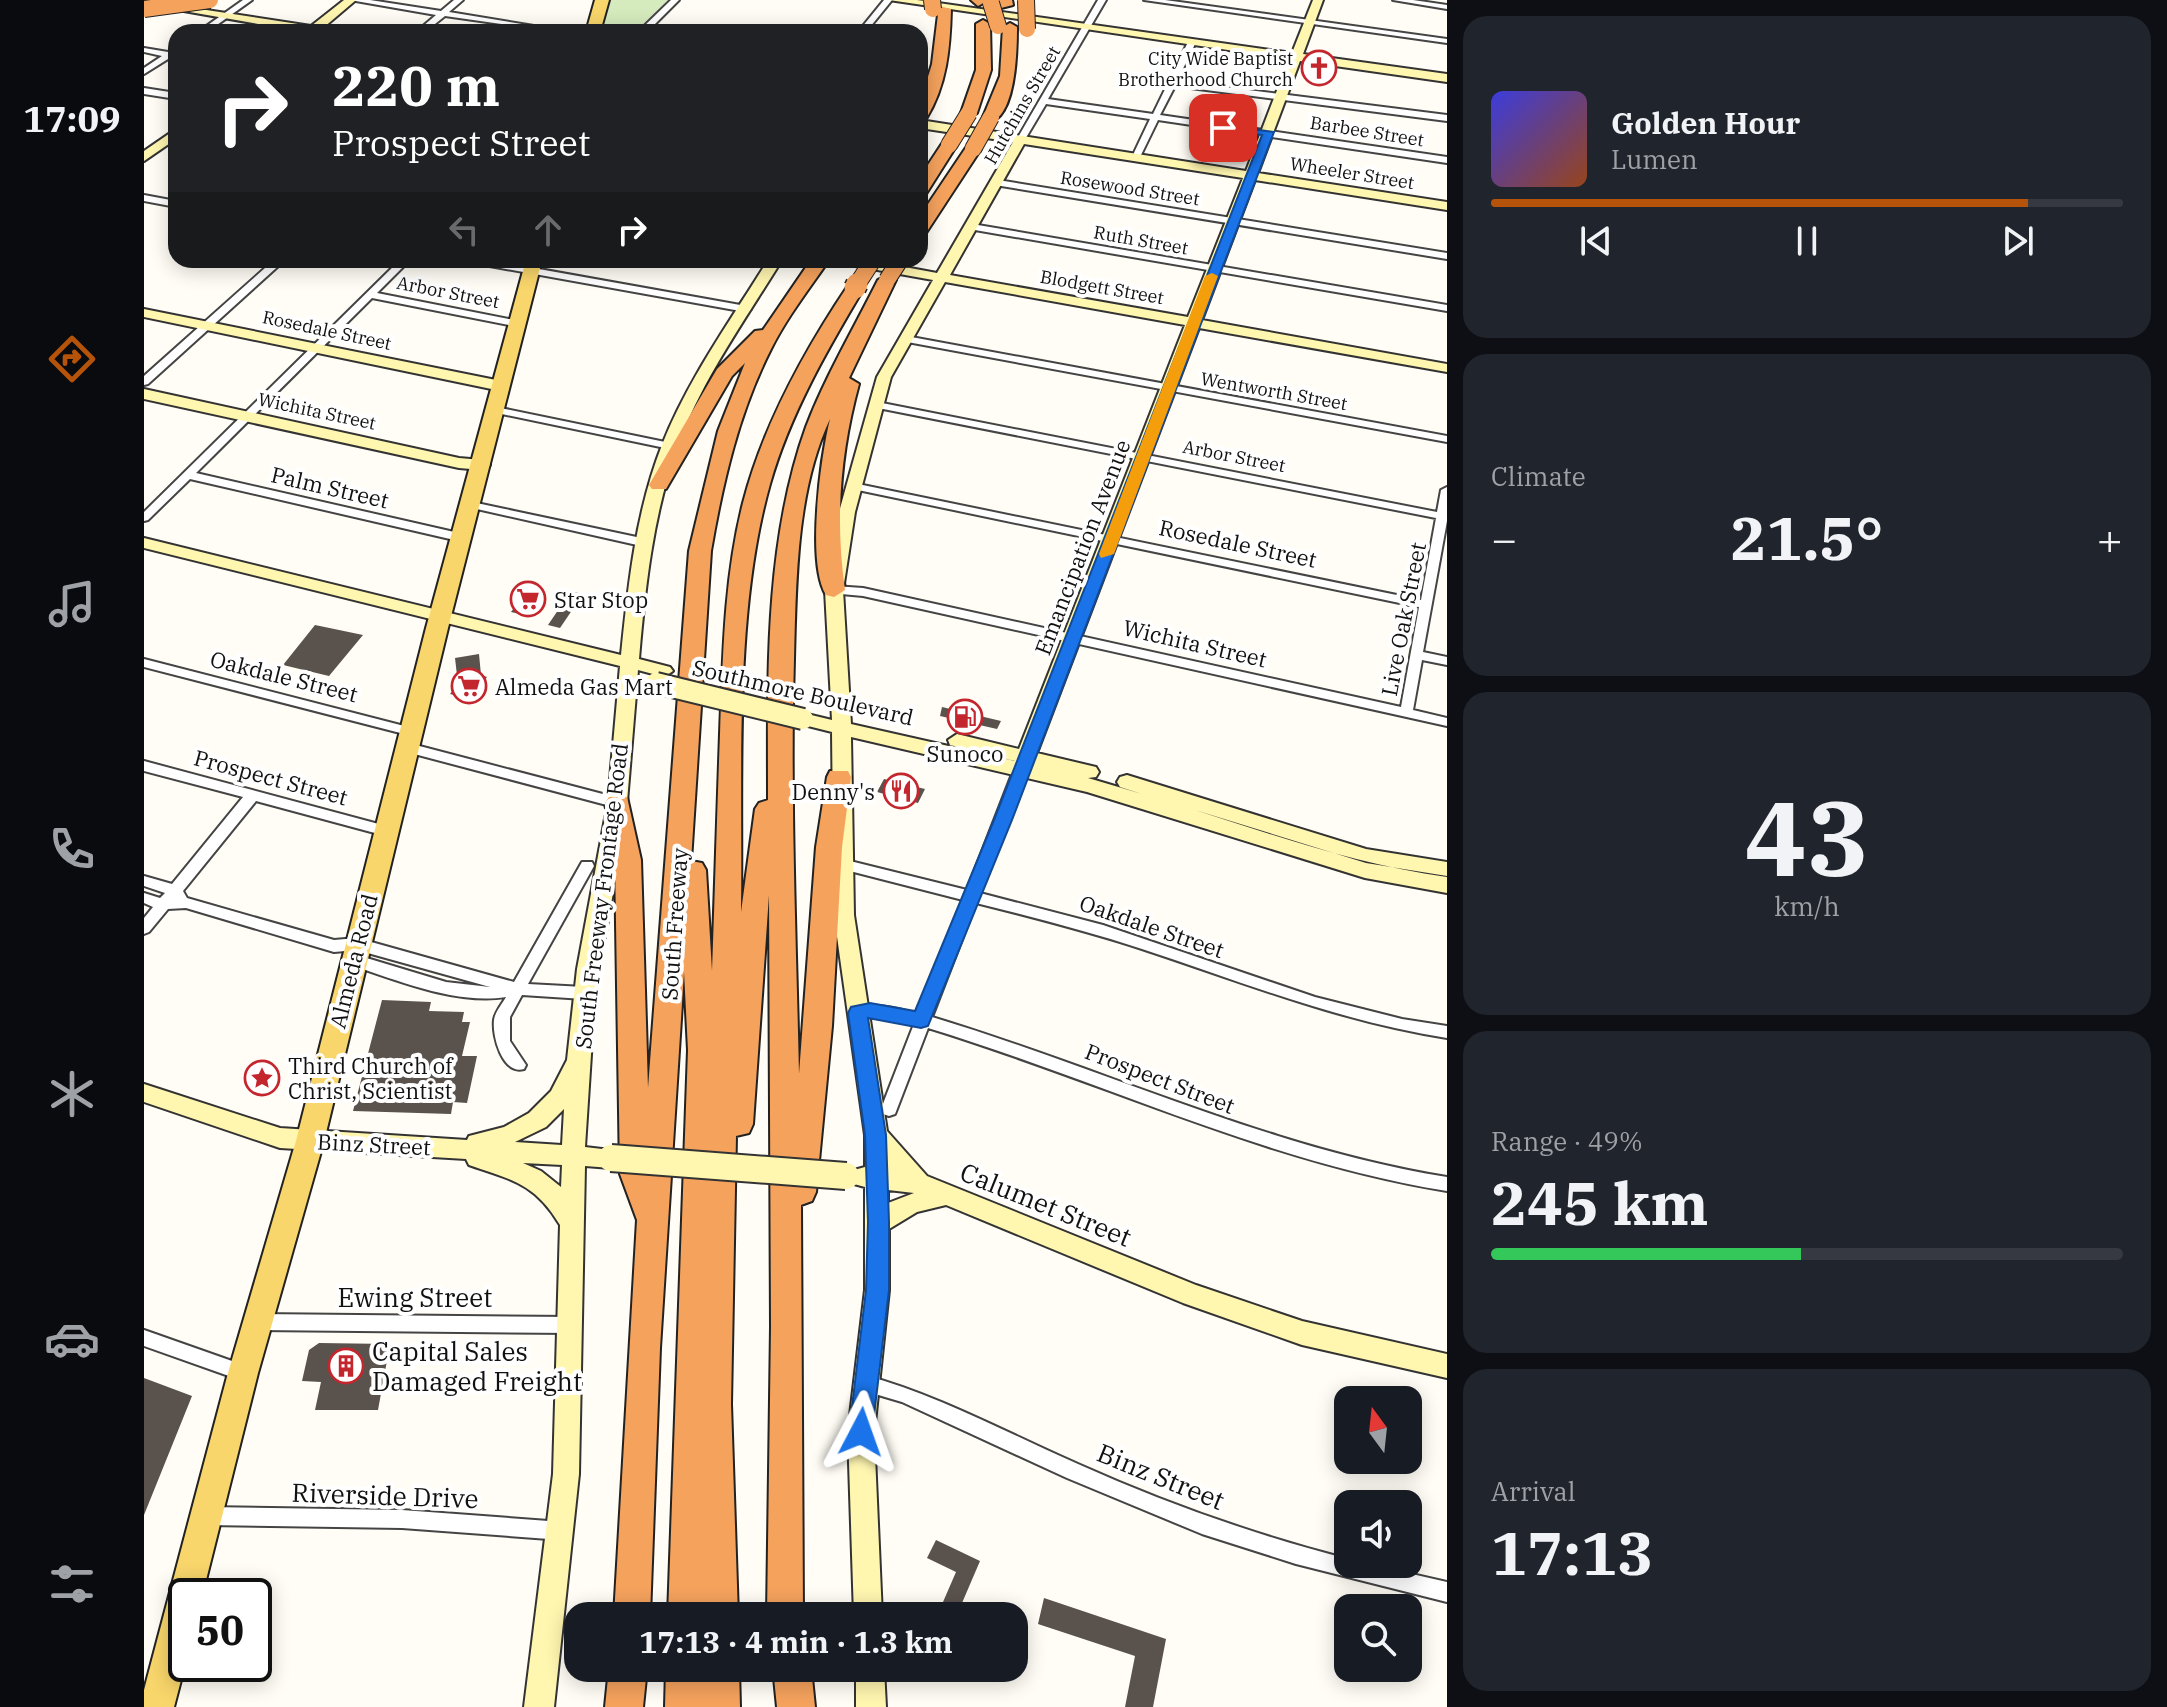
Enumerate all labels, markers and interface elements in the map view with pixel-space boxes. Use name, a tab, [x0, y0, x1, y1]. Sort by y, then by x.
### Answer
street label: Hutchins Street	[979, 42, 1065, 168]
place label: City Wide Baptist Brotherhood Church	[1118, 47, 1293, 91]
text: 220 m	[332, 49, 500, 121]
church icon: City Wide Baptist Brotherhood Church	[1300, 49, 1338, 87]
icon: right	[200, 56, 304, 160]
pin	[1189, 94, 1257, 162]
text: 17:09	[23, 95, 121, 142]
text: Golden Hour	[1611, 103, 1800, 142]
icon: arrive	[1201, 106, 1245, 150]
street label: Barbee Street	[1308, 111, 1426, 151]
text: Prospect Street	[332, 119, 590, 166]
text: Lumen	[1611, 142, 1698, 176]
street label: Wheeler Street	[1288, 152, 1416, 194]
street label: Rosewood Street	[1059, 166, 1201, 210]
icon: left	[442, 208, 486, 252]
icon: ahead	[526, 208, 570, 252]
icon: right	[610, 208, 654, 252]
icon: previous	[1574, 219, 1618, 263]
icon: pause	[1785, 219, 1829, 263]
icon: next	[1996, 219, 2040, 263]
street label: Ruth Street	[1092, 220, 1190, 260]
street label: Blodgett Street	[1038, 265, 1166, 309]
street label: Arbor Street	[395, 271, 501, 313]
street label: Rosedale Street	[260, 305, 394, 355]
icon: directions	[44, 331, 100, 387]
street label: Wentworth Street	[1199, 367, 1349, 415]
street label: Wichita Street	[256, 387, 378, 435]
street label: Emancipation Avenue	[1028, 435, 1136, 659]
street label: Arbor Street	[1181, 435, 1287, 477]
street label: Palm Street	[268, 459, 392, 515]
text: Climate	[1491, 459, 1586, 493]
text: 21.5°	[1730, 498, 1884, 577]
text: −	[1491, 510, 1517, 567]
text: +	[2097, 510, 2123, 567]
street label: Rosedale Street	[1157, 512, 1320, 574]
street label: Live Oak Street	[1374, 539, 1432, 698]
icon: music	[44, 576, 100, 632]
supermarket icon: Star Stop	[509, 580, 547, 618]
place label: Star Stop	[554, 585, 648, 614]
street label: Wichita Street	[1120, 612, 1270, 674]
street label: Oakdale Street	[207, 644, 361, 708]
street label: Southmore Boulevard	[690, 652, 916, 732]
supermarket icon: Almeda Gas Mart	[450, 667, 488, 705]
place label: Almeda Gas Mart	[495, 672, 673, 701]
fuel station icon: Sunoco	[946, 698, 984, 736]
place label: Sunoco	[927, 739, 1003, 768]
street label: South Freeway Frontage Road	[568, 741, 634, 1051]
street label: Prospect Street	[191, 743, 351, 812]
text: 43	[1745, 769, 1869, 905]
restaurant icon: Denny's	[882, 772, 920, 810]
place label: Denny's	[792, 777, 875, 806]
icon: phone	[44, 821, 100, 877]
street label: South Freeway	[654, 847, 694, 1001]
street label: Oakdale Street	[1076, 888, 1228, 964]
text: km/h	[1774, 889, 1840, 923]
street label: Almeda Road	[322, 891, 384, 1031]
street label: Prospect Street	[1081, 1036, 1239, 1120]
place label: Third Church of Christ, Scientist	[288, 1051, 454, 1105]
place icon: Third Church of Christ, Scientist	[243, 1059, 281, 1097]
icon: climate	[44, 1066, 100, 1122]
text: Range · 49%	[1491, 1124, 1643, 1158]
street label: Binz Street	[316, 1127, 432, 1161]
street label: Calumet Street	[955, 1154, 1137, 1254]
text: 245 km	[1491, 1163, 1709, 1242]
street label: Ewing Street	[338, 1280, 492, 1314]
icon: car	[44, 1311, 100, 1367]
place label: Capital Sales Damaged Freight	[372, 1334, 582, 1398]
building icon: Capital Sales Damaged Freight	[327, 1347, 365, 1385]
north arrow	[1334, 1386, 1422, 1474]
map controls	[1334, 1386, 1422, 1682]
position arrow	[819, 1390, 903, 1474]
street label: Binz Street	[1092, 1435, 1230, 1517]
text: Arrival	[1491, 1474, 1576, 1508]
street label: Riverside Drive	[291, 1475, 479, 1515]
button: sound	[1334, 1490, 1422, 1578]
text: 17:13	[1491, 1513, 1653, 1592]
icon: filters	[44, 1556, 100, 1612]
speed limit sign: 50	[168, 1578, 272, 1682]
button: search	[1334, 1594, 1422, 1682]
text: 17:13 · 4 min · 1.3 km	[639, 1622, 953, 1661]

